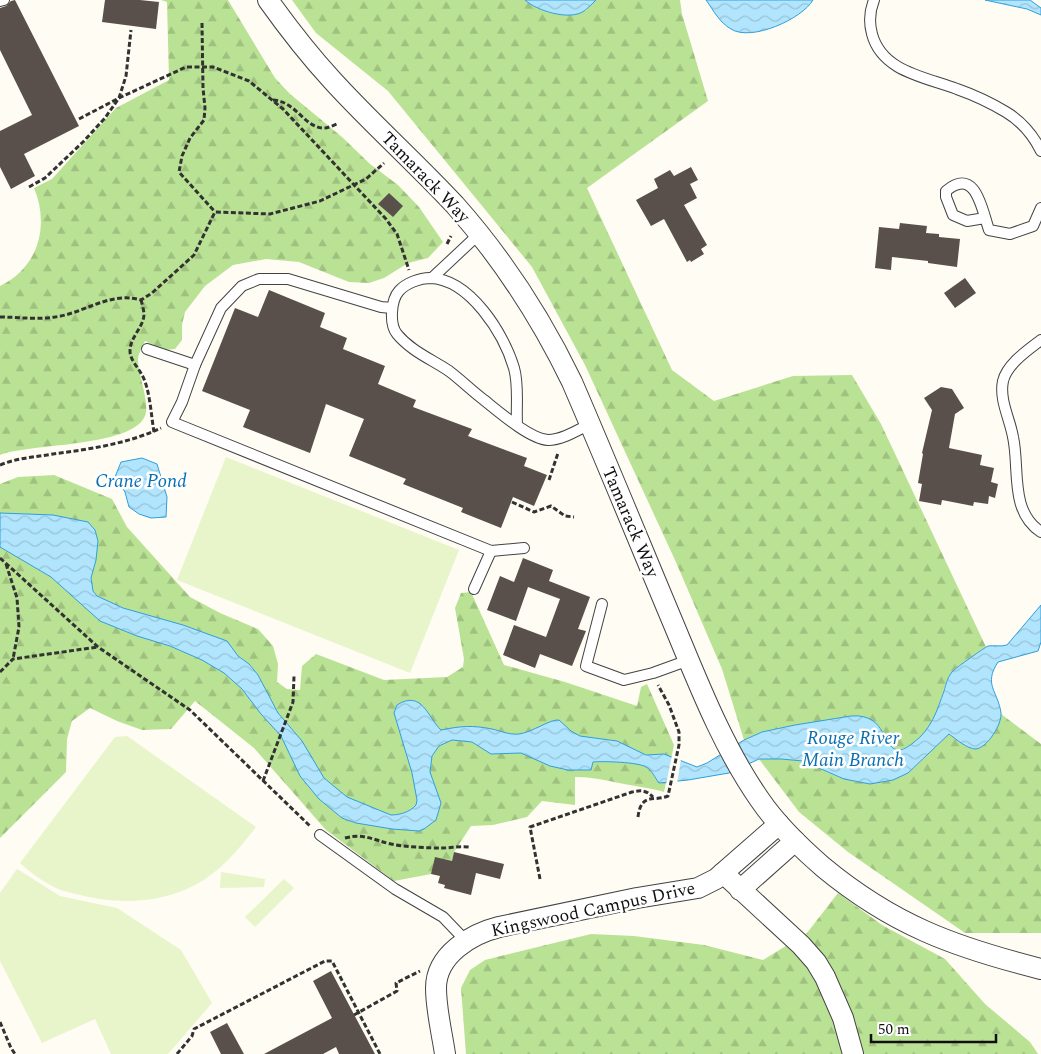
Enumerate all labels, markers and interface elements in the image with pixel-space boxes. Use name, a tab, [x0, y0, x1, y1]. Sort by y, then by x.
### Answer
street label: Tamarack Way	[375, 125, 477, 230]
street label: Tamarack Way	[595, 462, 667, 583]
water label: Crane Pond	[95, 467, 187, 496]
water label: Rouge River Main Branch	[802, 724, 904, 775]
street label: Kingswood Campus Drive	[489, 875, 698, 944]
scale bar	[871, 1012, 996, 1044]
text: 50 m	[878, 1018, 910, 1041]

